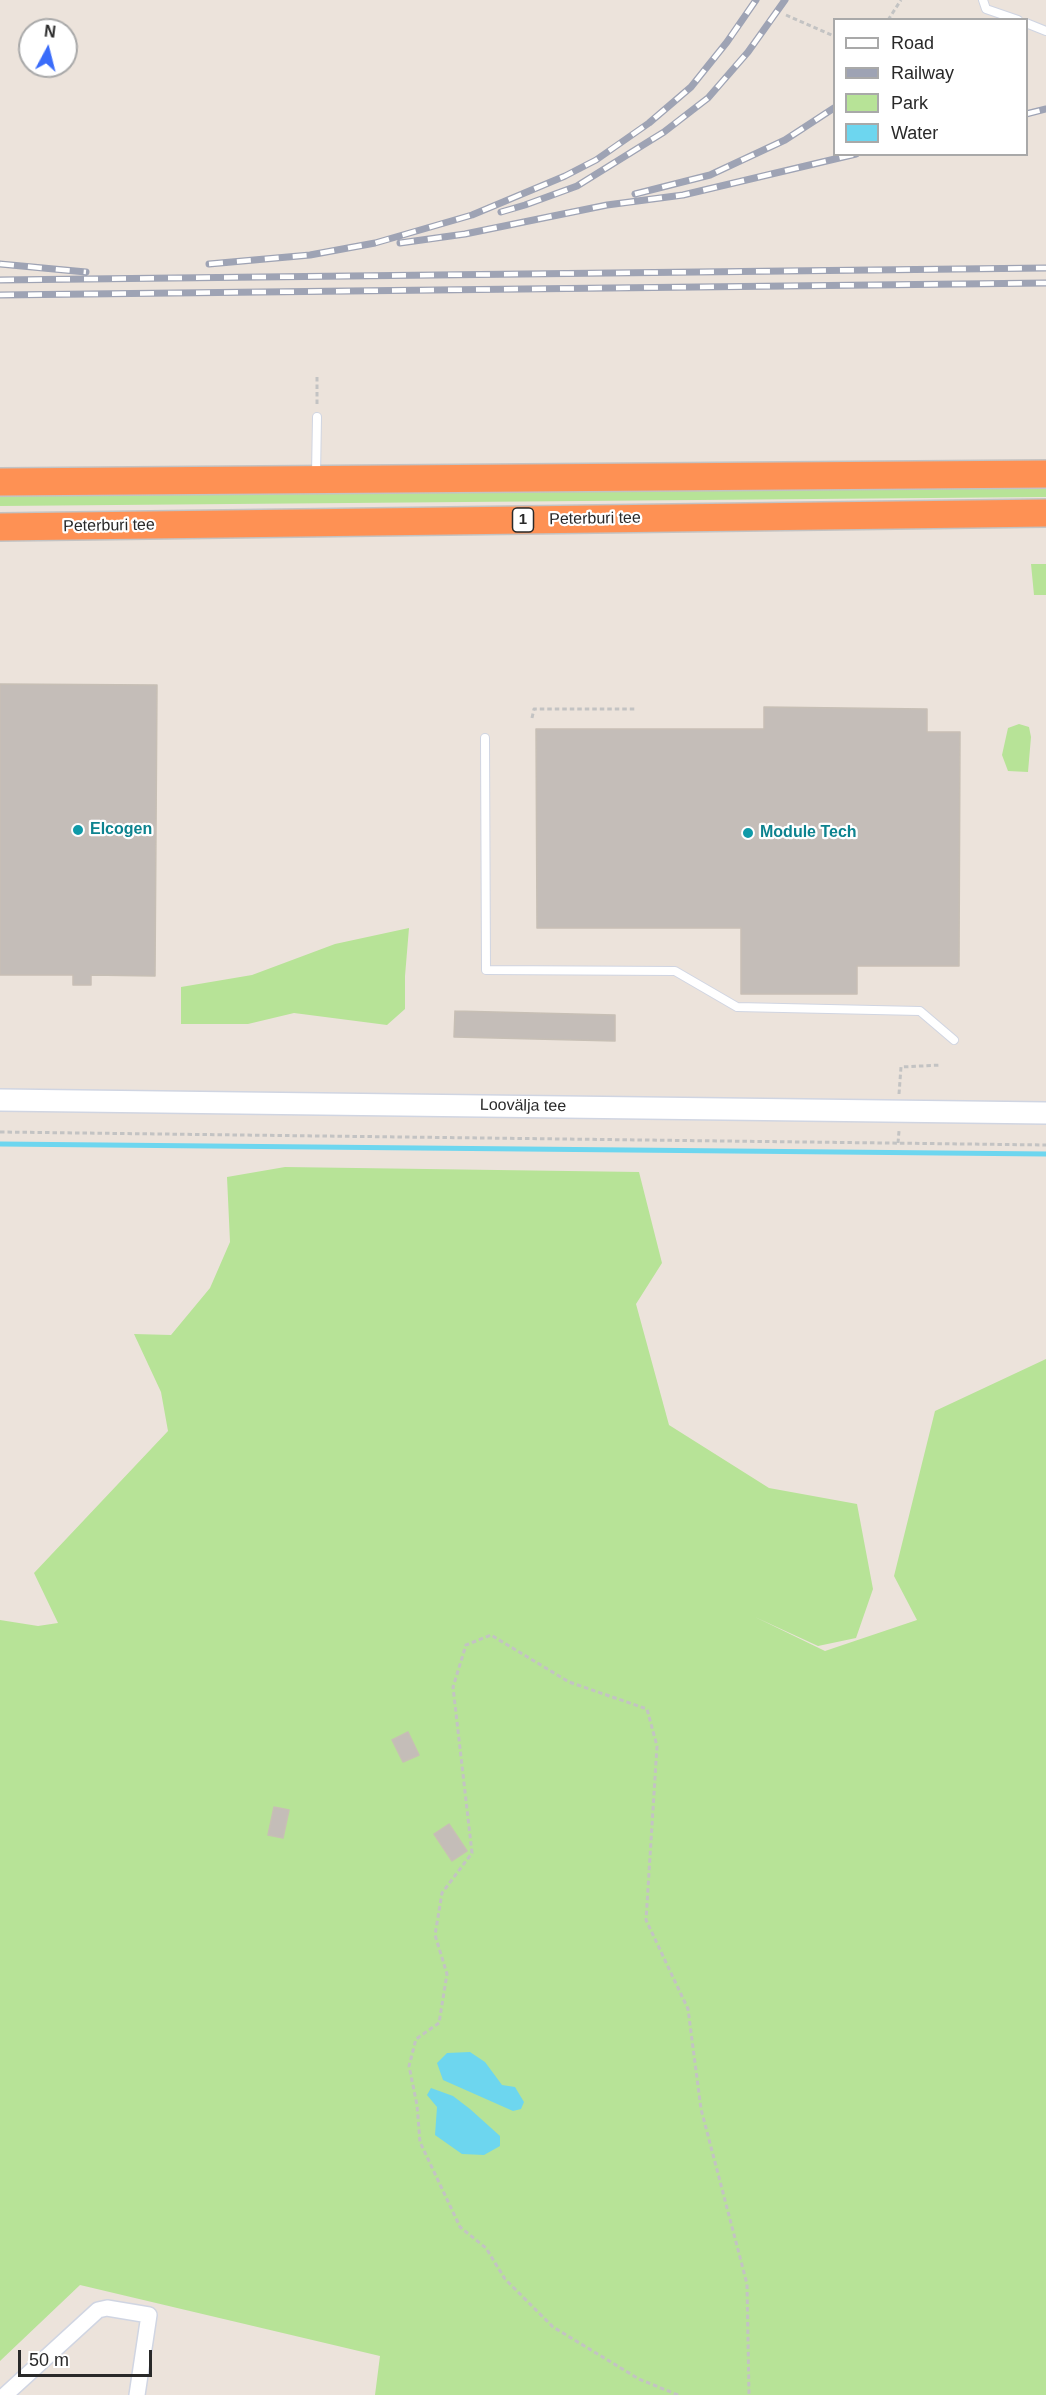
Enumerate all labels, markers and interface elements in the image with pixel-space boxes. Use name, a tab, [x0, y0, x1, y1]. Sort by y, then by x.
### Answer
north arrow	[18, 18, 78, 78]
legend	[833, 18, 1028, 156]
text: N	[43, 22, 57, 41]
text: Road	[891, 33, 934, 53]
text: Railway	[891, 63, 954, 83]
text: Park	[891, 93, 928, 113]
text: Water	[891, 123, 938, 143]
road number: 1	[512, 508, 534, 532]
street label: Peterburi tee	[549, 509, 641, 529]
street label: Peterburi tee	[63, 516, 155, 536]
place label: Elcogen	[90, 820, 152, 840]
marker: Elcogen	[71, 823, 85, 837]
place label: Module Tech	[760, 823, 857, 843]
marker: Module Tech	[741, 826, 755, 840]
street label: Loovälja tee	[480, 1096, 566, 1116]
scale bar	[21, 2338, 154, 2376]
text: 50 m	[29, 2350, 69, 2370]

